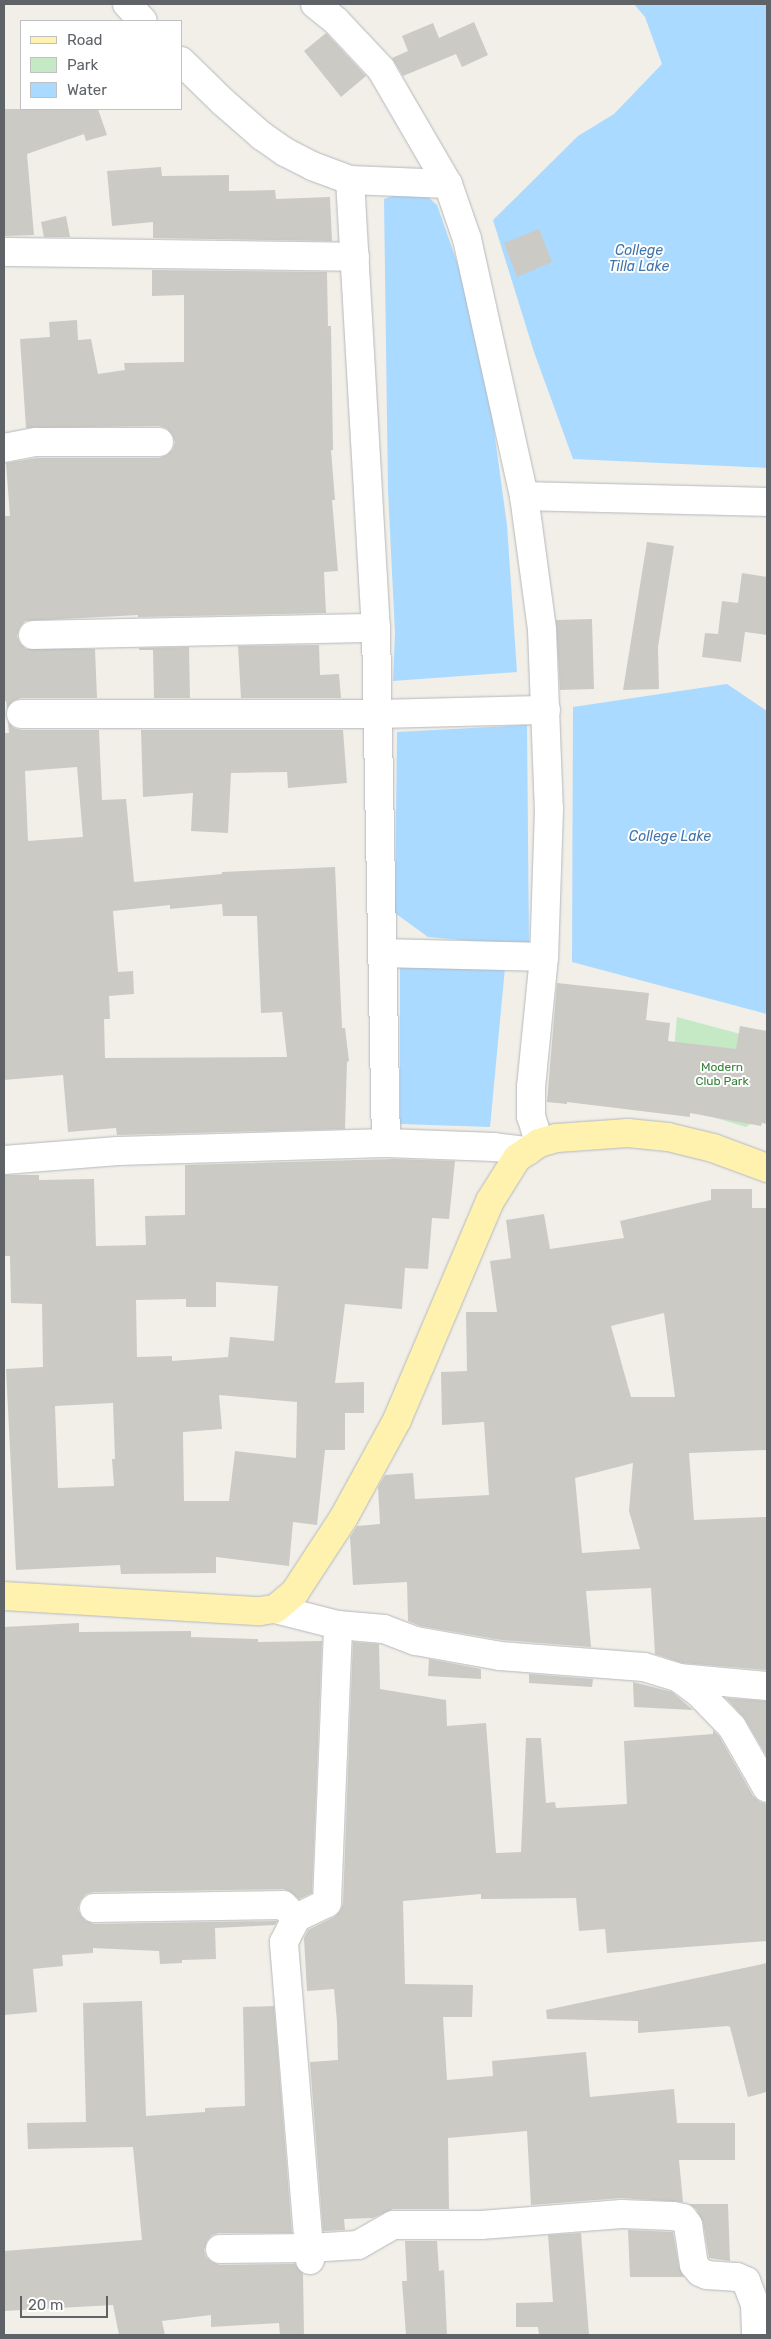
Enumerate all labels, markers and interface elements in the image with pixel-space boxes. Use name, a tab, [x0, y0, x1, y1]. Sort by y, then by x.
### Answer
legend	[20, 20, 182, 110]
text: Road	[67, 31, 103, 49]
text: Park	[67, 56, 98, 74]
text: Water	[67, 81, 107, 99]
water label: College Tilla Lake	[609, 243, 669, 276]
water label: College Lake	[629, 829, 711, 845]
park label: Modern Club Park	[695, 1061, 749, 1089]
scale bar	[22, 2286, 110, 2318]
text: 20 m	[28, 2296, 63, 2314]

